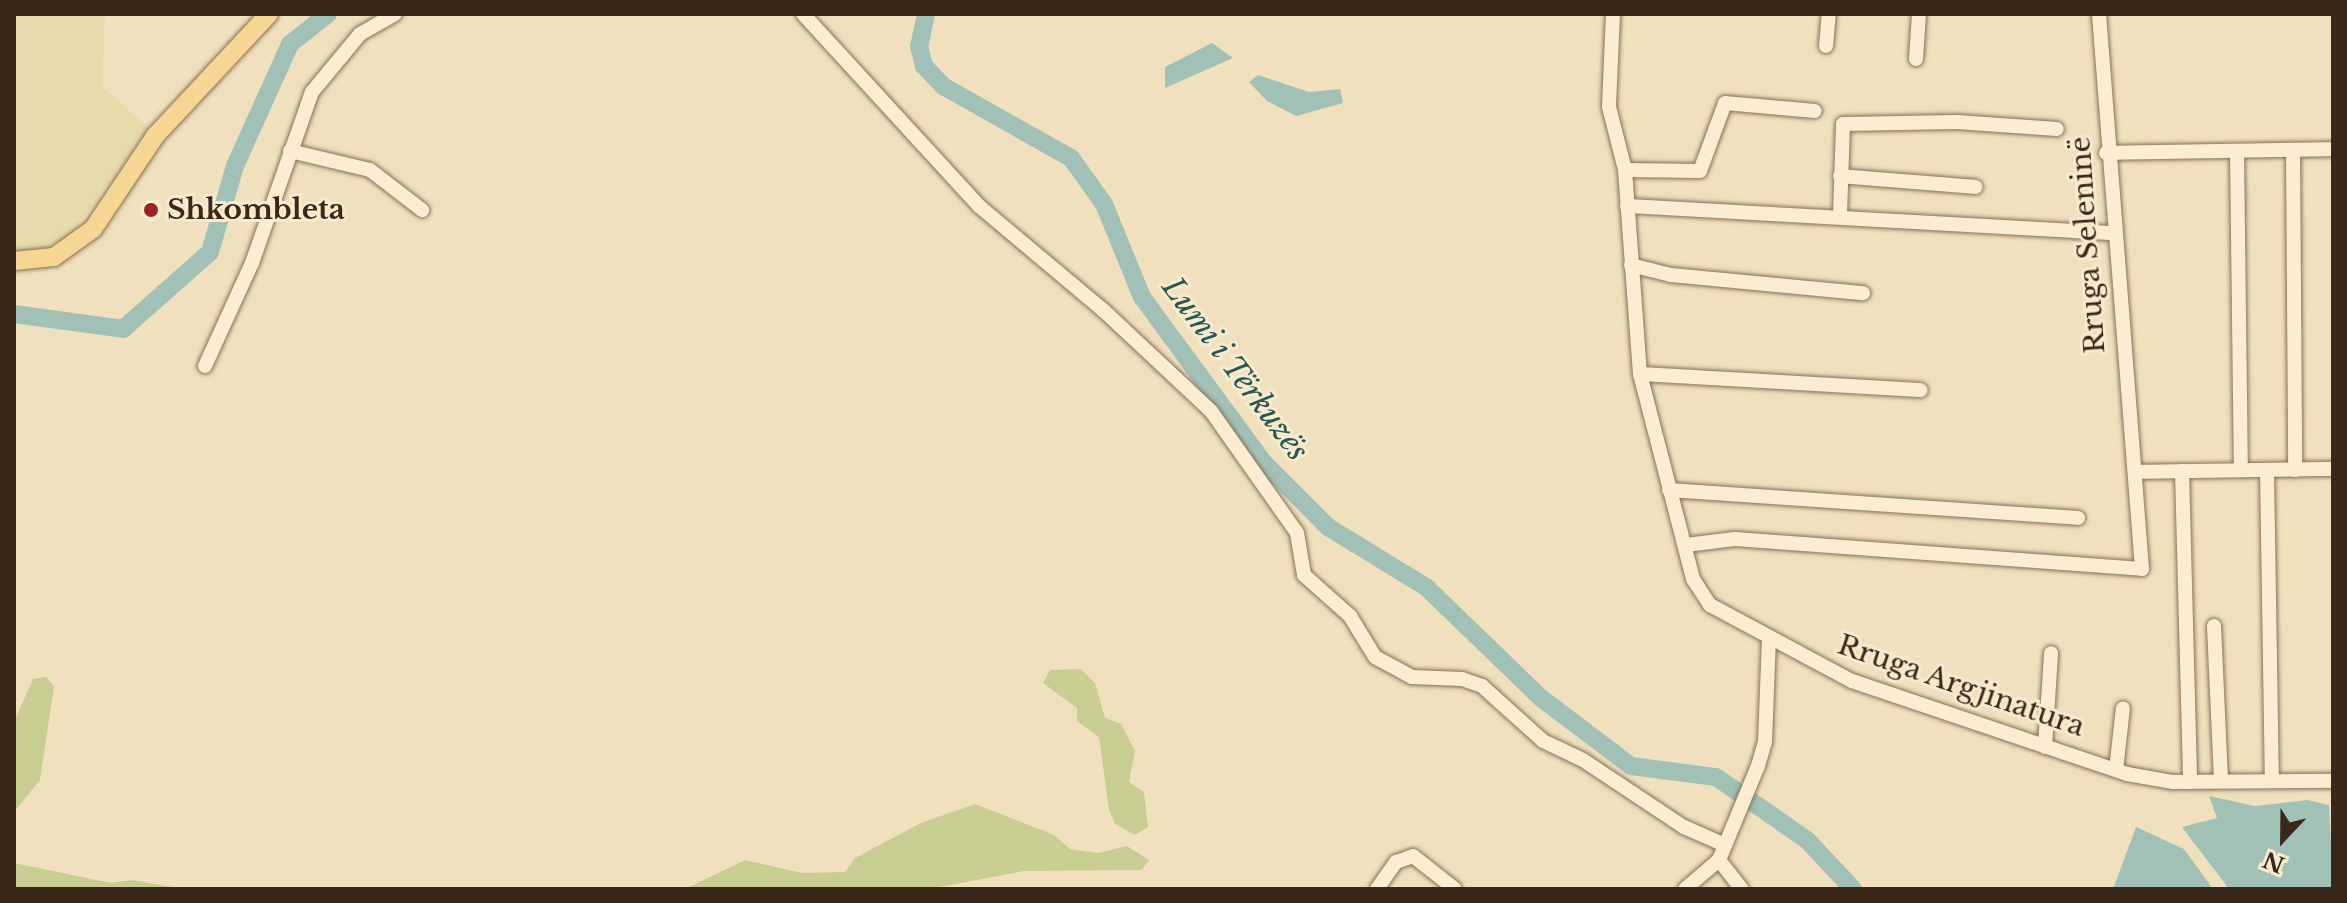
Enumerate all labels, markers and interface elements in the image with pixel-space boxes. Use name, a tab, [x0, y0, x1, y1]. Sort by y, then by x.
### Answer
street label: Rruga Seleninë	[2064, 135, 2112, 355]
place label: Shkombleta	[167, 193, 345, 227]
marker: Shkombleta	[142, 201, 160, 219]
water label: Lumi i Tërkuzës	[1153, 269, 1317, 469]
street label: Rruga Argjinatura	[1833, 628, 2089, 744]
north arrow	[2243, 799, 2323, 879]
text: N	[2259, 845, 2288, 878]

